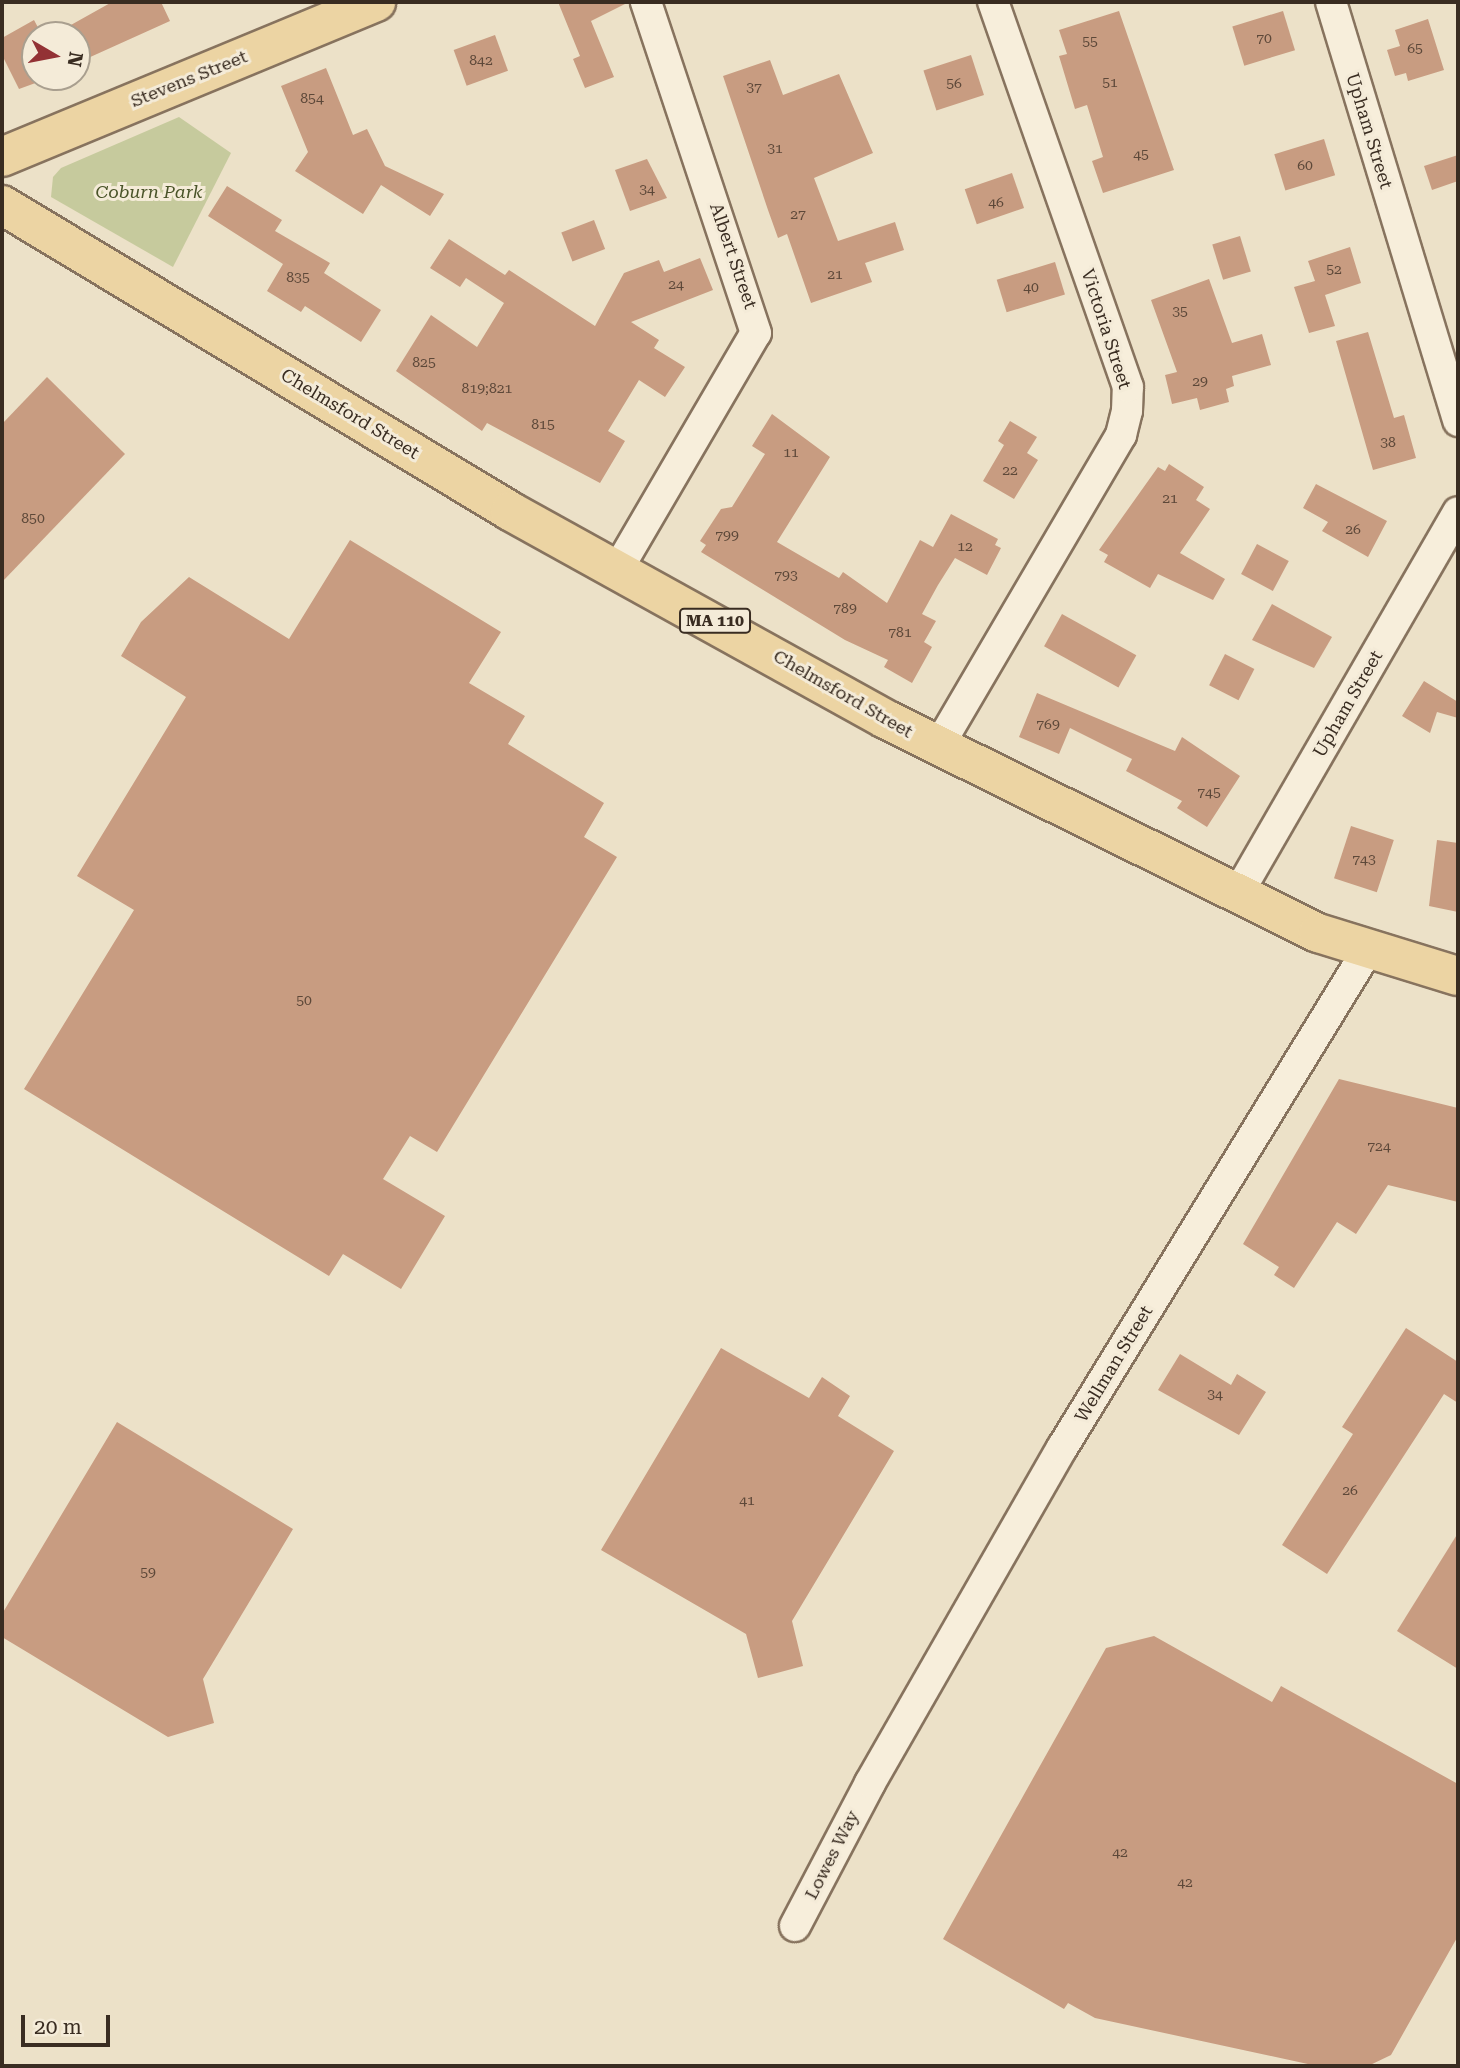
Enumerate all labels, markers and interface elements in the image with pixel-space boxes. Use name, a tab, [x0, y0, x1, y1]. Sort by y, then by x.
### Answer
north arrow	[21, 21, 91, 91]
house number: 70	[1256, 30, 1272, 46]
house number: 55	[1082, 33, 1098, 49]
house number: 65	[1407, 40, 1423, 56]
street label: Stevens Street	[128, 46, 250, 112]
text: N	[63, 50, 88, 69]
house number: 842	[469, 52, 493, 68]
street label: Upham Street	[1341, 71, 1397, 191]
house number: 51	[1102, 74, 1118, 90]
house number: 56	[946, 75, 962, 91]
house number: 37	[746, 79, 762, 95]
house number: 854	[300, 90, 324, 106]
house number: 31	[767, 140, 783, 156]
house number: 45	[1133, 146, 1149, 162]
house number: 60	[1297, 157, 1313, 173]
park label: Coburn Park	[95, 181, 203, 203]
house number: 34	[639, 181, 655, 197]
house number: 46	[988, 194, 1004, 210]
street label: Albert Street	[705, 200, 761, 312]
house number: 27	[790, 206, 806, 222]
house number: 52	[1326, 261, 1342, 277]
house number: 21	[827, 266, 843, 282]
street label: Victoria Street	[1076, 266, 1136, 392]
house number: 835	[286, 269, 310, 285]
house number: 24	[668, 276, 684, 292]
house number: 40	[1023, 279, 1039, 295]
house number: 35	[1172, 303, 1188, 319]
house number: 825	[412, 354, 436, 370]
street label: Chelmsford Street	[277, 364, 423, 464]
house number: 29	[1192, 373, 1208, 389]
house number: 819;821	[462, 380, 512, 396]
house number: 815	[531, 416, 555, 432]
house number: 38	[1380, 434, 1396, 450]
house number: 11	[783, 444, 799, 460]
house number: 22	[1002, 462, 1018, 478]
house number: 21	[1162, 490, 1178, 506]
house number: 850	[21, 510, 45, 526]
house number: 26	[1345, 521, 1361, 537]
house number: 799	[715, 527, 739, 543]
house number: 12	[957, 538, 973, 554]
house number: 793	[774, 567, 798, 583]
house number: 789	[833, 600, 857, 616]
road number: MA 110	[678, 608, 752, 634]
house number: 781	[888, 624, 912, 640]
street label: Chelmsford Street	[769, 645, 917, 743]
street label: Upham Street	[1309, 647, 1387, 761]
house number: 769	[1036, 716, 1060, 732]
house number: 745	[1197, 784, 1221, 800]
house number: 743	[1352, 851, 1376, 867]
house number: 50	[296, 992, 312, 1008]
house number: 724	[1367, 1138, 1391, 1154]
street label: Wellman Street	[1071, 1302, 1157, 1426]
house number: 34	[1207, 1386, 1223, 1402]
house number: 26	[1342, 1482, 1358, 1498]
house number: 41	[739, 1492, 755, 1508]
house number: 59	[140, 1564, 156, 1580]
street label: Lowes Way	[800, 1807, 864, 1903]
house number: 42	[1112, 1844, 1128, 1860]
house number: 42	[1177, 1874, 1193, 1890]
scale bar	[24, 2002, 114, 2046]
text: 20 m	[34, 2015, 82, 2039]

